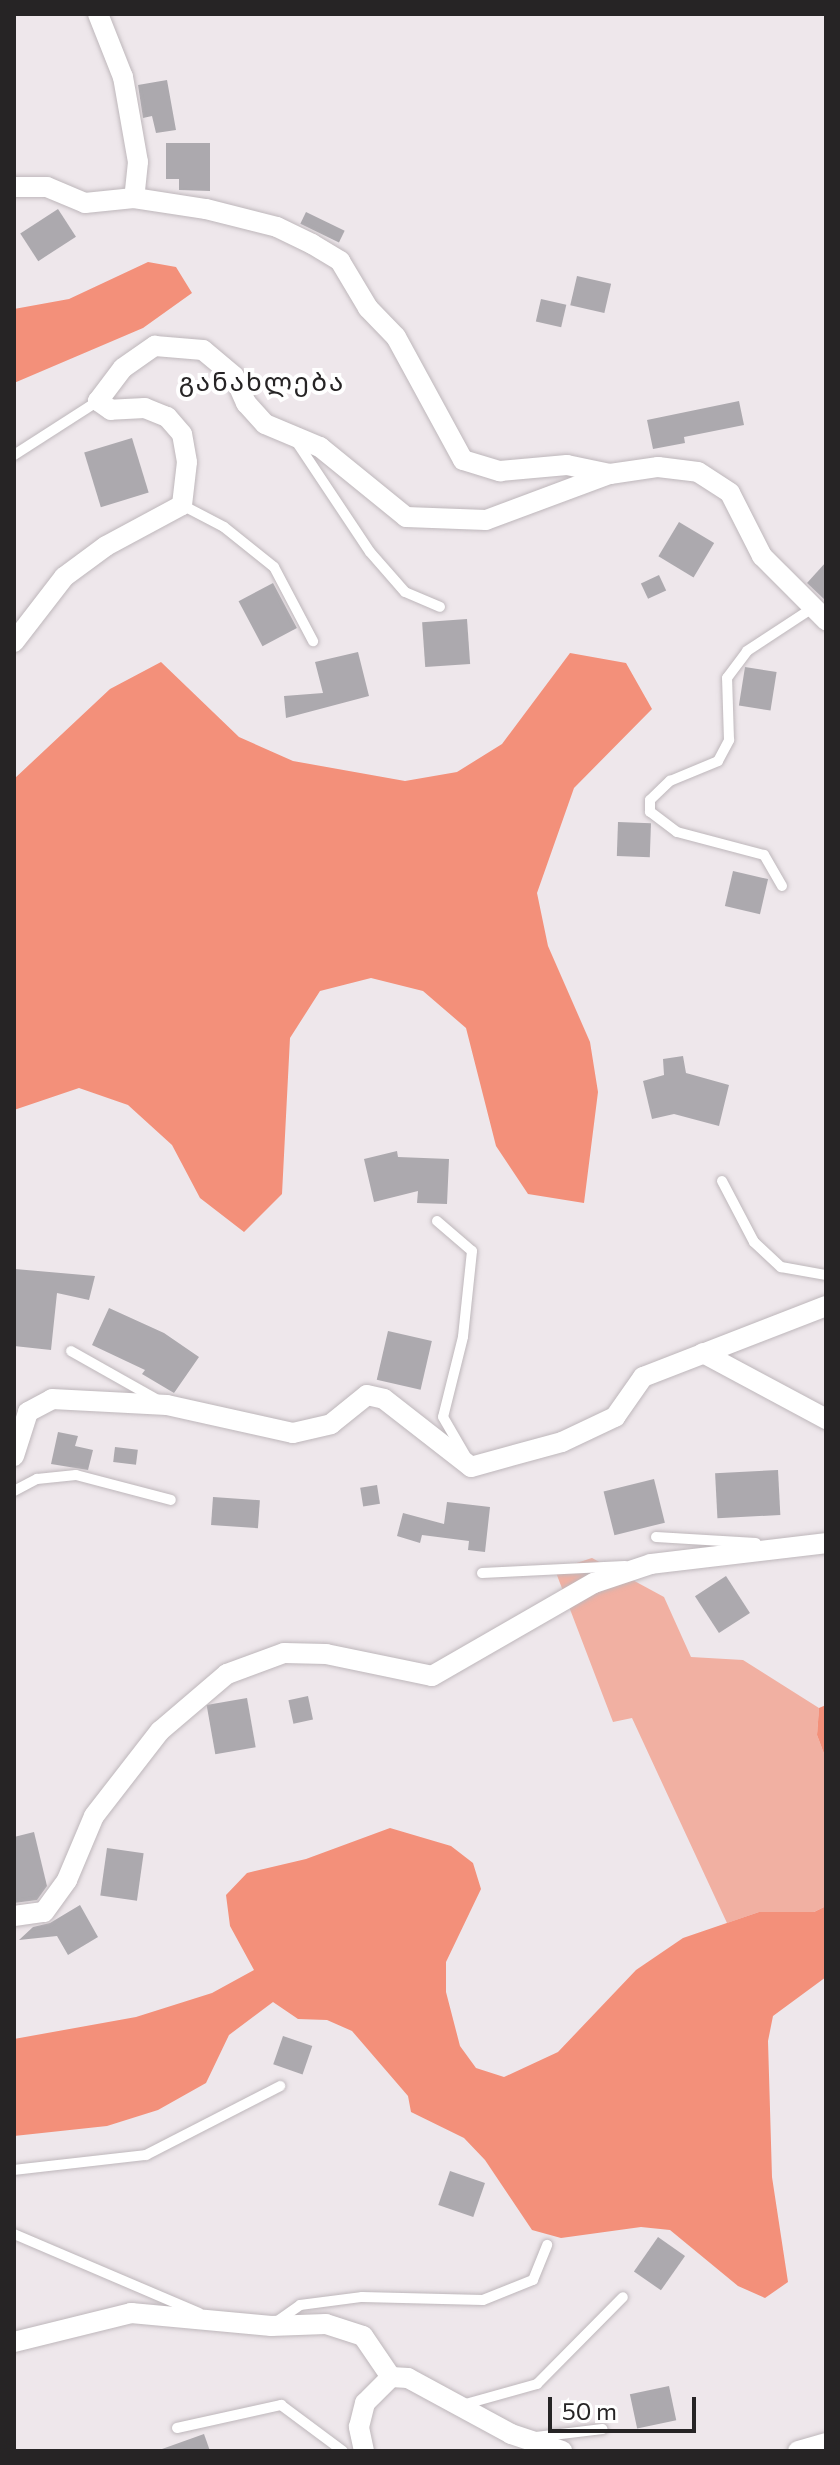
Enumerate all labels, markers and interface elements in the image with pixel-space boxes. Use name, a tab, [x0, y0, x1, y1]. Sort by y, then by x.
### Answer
district label: განახლება	[179, 365, 345, 397]
scale bar	[552, 2381, 700, 2431]
text: 50 m	[562, 2396, 617, 2425]

